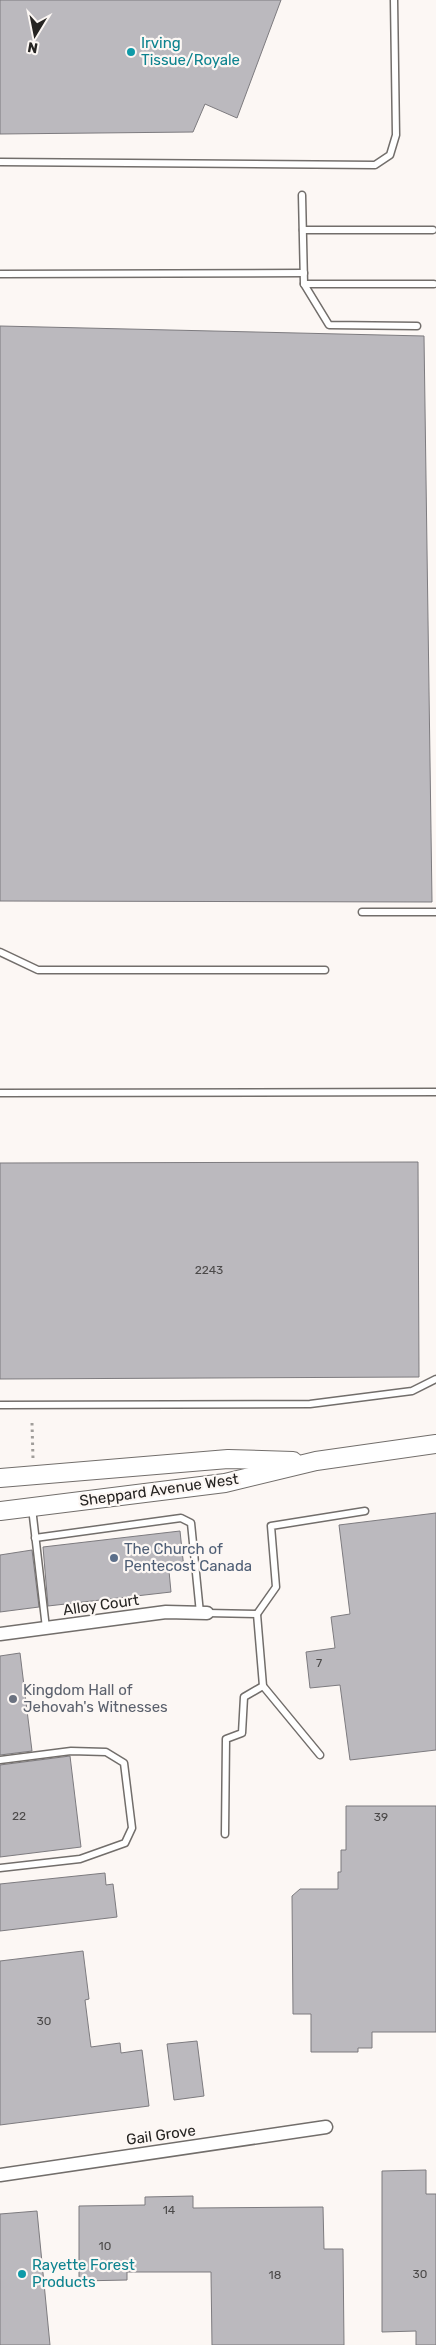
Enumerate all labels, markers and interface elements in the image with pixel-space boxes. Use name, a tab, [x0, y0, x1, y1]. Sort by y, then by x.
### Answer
north arrow	[10, 10, 60, 60]
place label: Irving Tissue/Royale	[141, 34, 240, 69]
text: N	[26, 38, 39, 57]
marker: Irving Tissue/Royale	[125, 46, 137, 58]
house number: 2243	[195, 1263, 223, 1277]
street label: Sheppard Avenue West	[78, 1470, 240, 1510]
place label: The Church of Pentecost Canada	[124, 1540, 252, 1575]
marker: The Church of Pentecost Canada	[108, 1552, 120, 1564]
street label: Alloy Court	[62, 1591, 140, 1619]
house number: 7	[316, 1656, 322, 1670]
place label: Kingdom Hall of Jehovah's Witnesses	[23, 1681, 168, 1716]
marker: Kingdom Hall of Jehovah's Witnesses	[7, 1693, 19, 1705]
house number: 22	[12, 1809, 26, 1823]
house number: 39	[374, 1810, 388, 1824]
house number: 30	[37, 2014, 51, 2028]
street label: Gail Grove	[125, 2121, 197, 2149]
house number: 14	[163, 2203, 176, 2217]
house number: 10	[99, 2239, 111, 2253]
place label: Rayette Forest Products	[32, 2256, 135, 2291]
house number: 30	[413, 2267, 427, 2281]
marker: Rayette Forest Products	[16, 2268, 28, 2280]
house number: 18	[269, 2268, 281, 2282]

